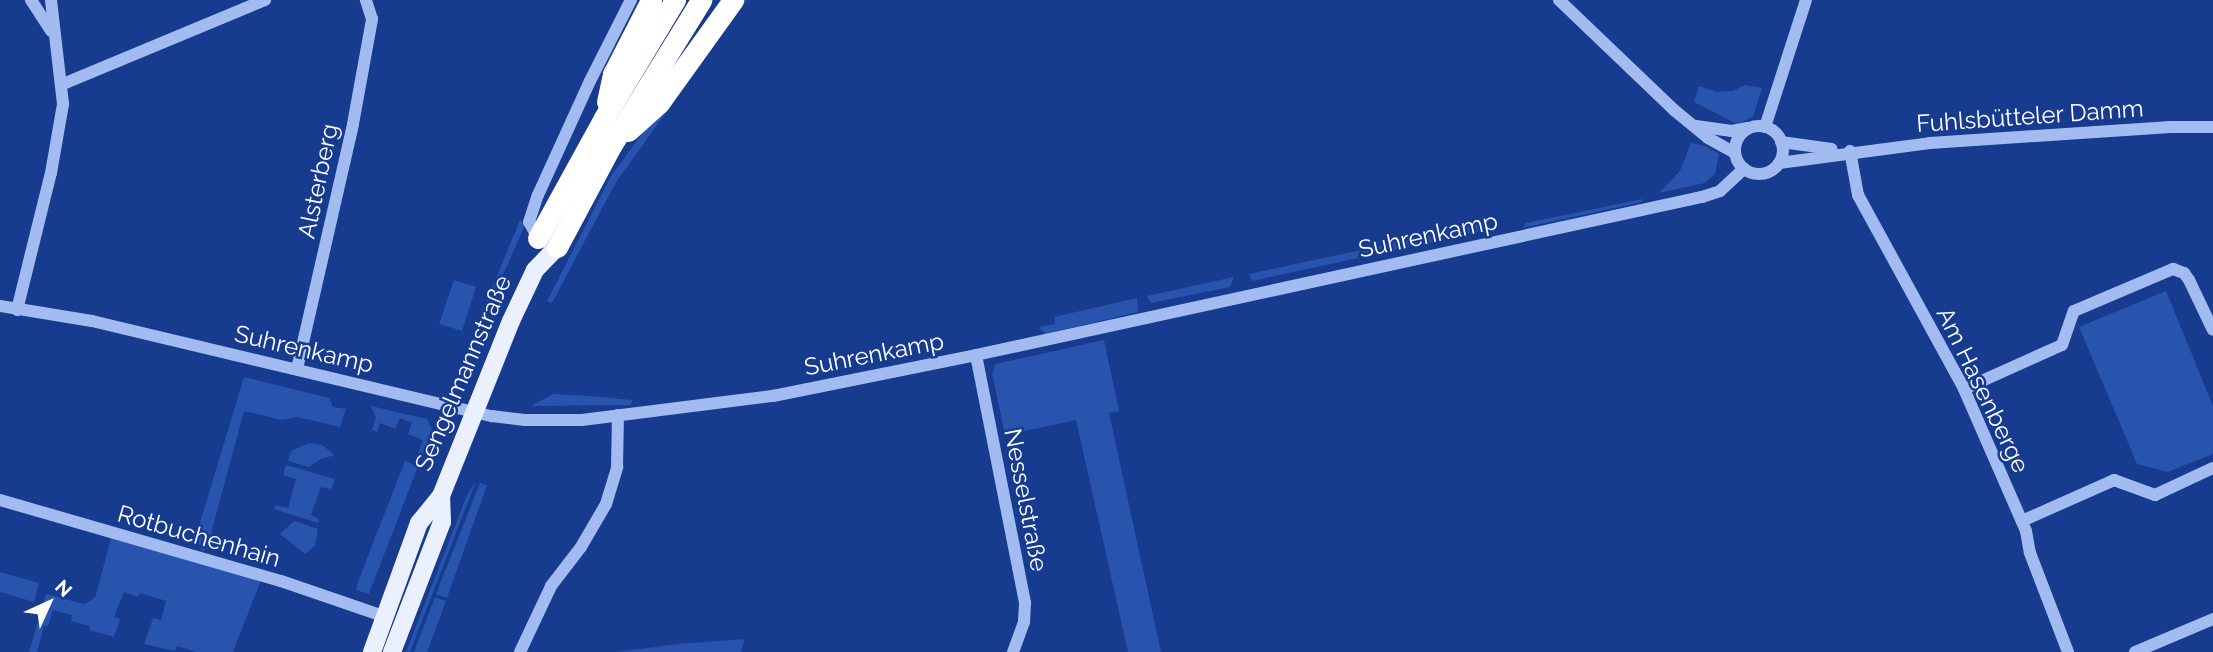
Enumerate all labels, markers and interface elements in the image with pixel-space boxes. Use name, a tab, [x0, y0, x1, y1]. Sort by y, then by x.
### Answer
street label: Fuhlsbütteler Damm	[1915, 94, 2145, 138]
street label: Alsterberg	[292, 121, 344, 241]
street label: Suhrenkamp	[1356, 206, 1500, 264]
street label: Sengelmannstraße	[409, 271, 517, 475]
street label: Am Hasenberge	[1930, 303, 2036, 477]
street label: Suhrenkamp	[232, 319, 376, 379]
street label: Suhrenkamp	[802, 326, 946, 382]
street label: Nesselstraße	[998, 426, 1054, 574]
street label: Rotbuchenhain	[114, 499, 284, 573]
north arrow	[14, 568, 84, 638]
text: N	[51, 575, 77, 601]

